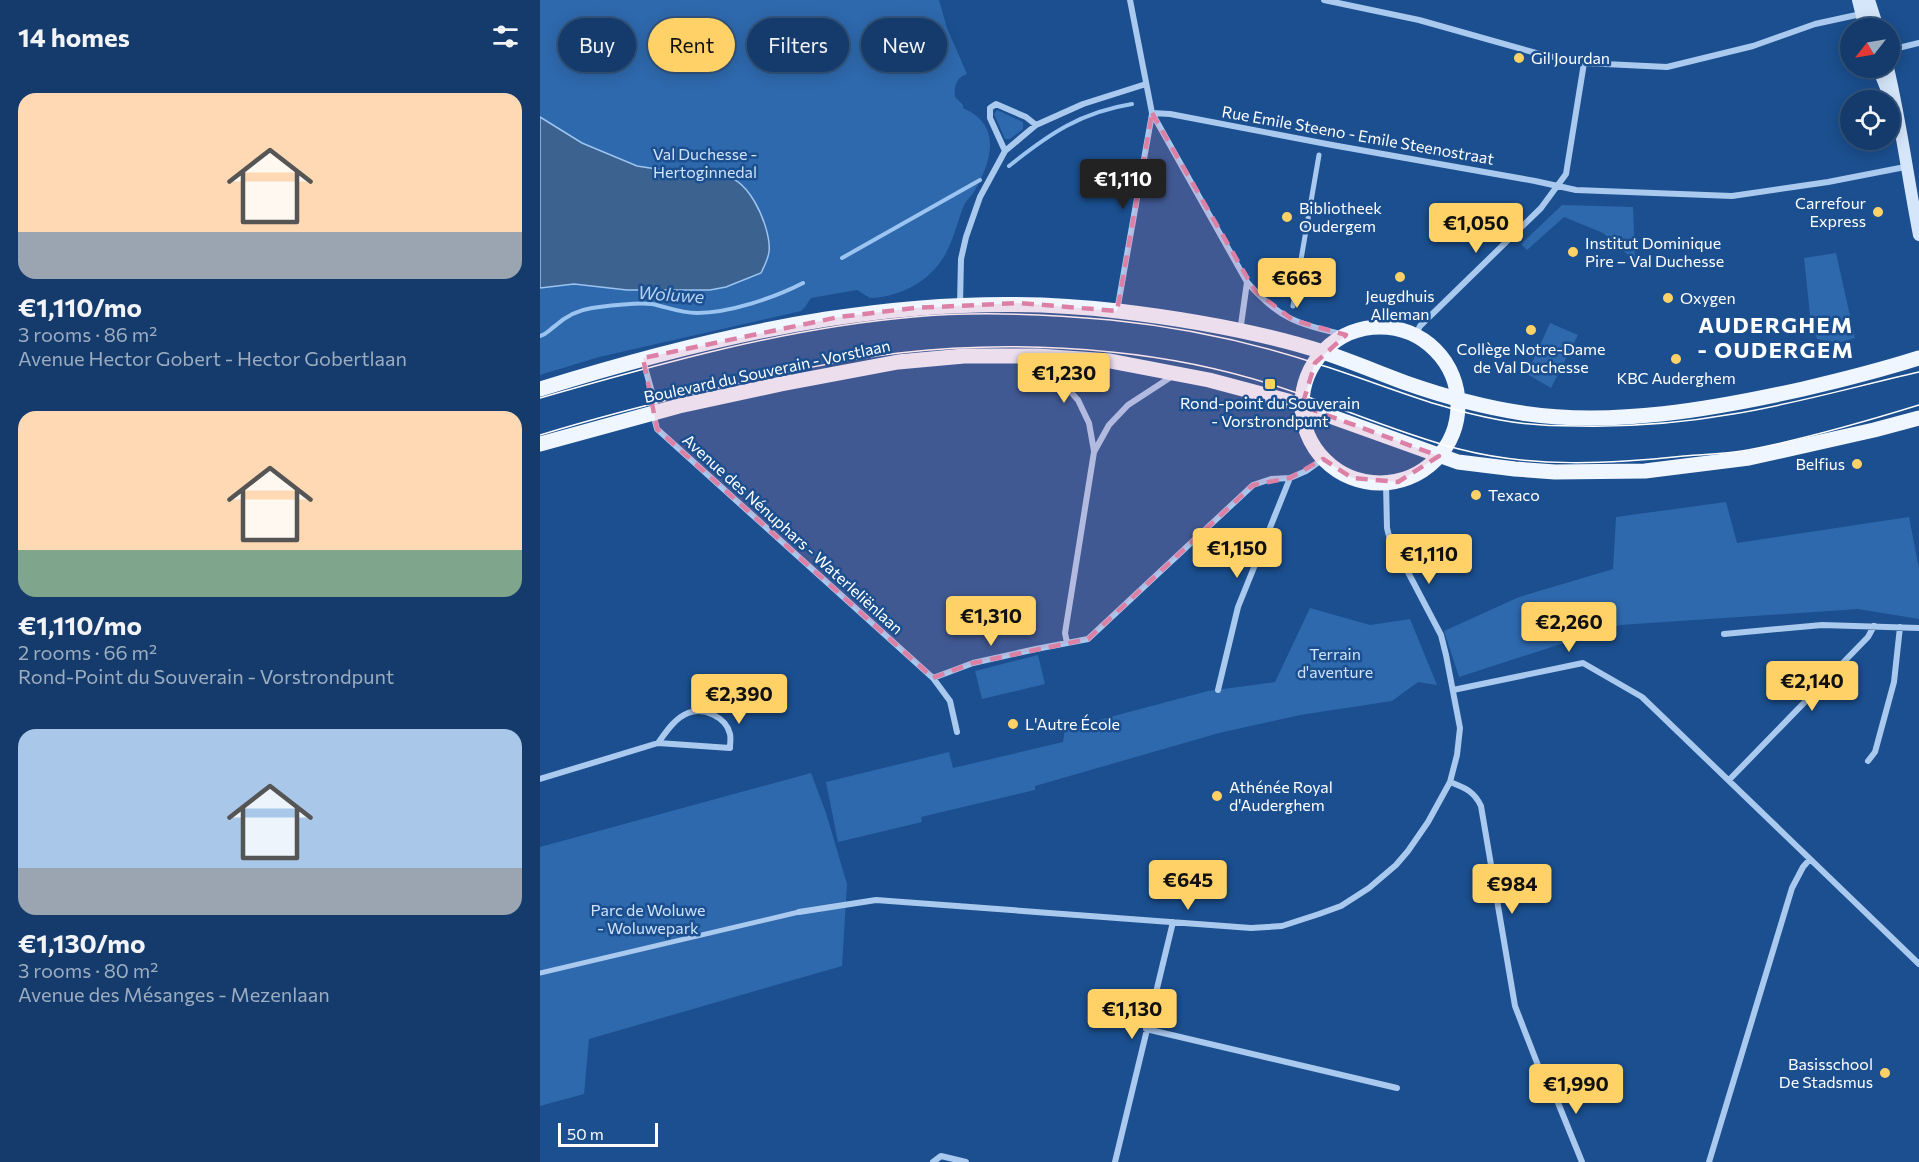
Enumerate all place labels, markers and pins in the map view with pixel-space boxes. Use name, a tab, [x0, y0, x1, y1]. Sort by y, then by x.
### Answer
place label: Gil Jourdan	[1531, 48, 1610, 67]
marker: Gil Jourdan	[1512, 51, 1526, 65]
pin: €1,110	[1074, 159, 1172, 210]
place label: Carrefour Express	[1795, 193, 1867, 230]
place label: Bibliotheek Oudergem	[1299, 198, 1382, 235]
pin: €1,050	[1427, 203, 1525, 254]
marker: Carrefour Express	[1871, 205, 1885, 219]
marker: Bibliotheek Oudergem	[1280, 210, 1294, 224]
place label: Institut Dominique Pire – Val Duchesse	[1585, 233, 1724, 270]
marker: Institut Dominique Pire – Val Duchesse	[1566, 245, 1580, 259]
pin: €663	[1261, 258, 1333, 309]
marker: Jeugdhuis Alleman	[1393, 270, 1407, 284]
place label: Jeugdhuis Alleman	[1365, 286, 1435, 323]
place label: Oxygen	[1680, 288, 1736, 307]
marker: Oxygen	[1661, 291, 1675, 305]
marker: Collège Notre-Dame de Val Duchesse	[1524, 323, 1538, 337]
place label: Collège Notre-Dame de Val Duchesse	[1456, 339, 1606, 376]
marker: KBC Auderghem	[1669, 352, 1683, 366]
pin: €1,230	[1015, 353, 1113, 404]
place label: KBC Auderghem	[1616, 368, 1736, 387]
marker: Rond-point du Souverain - Vorstrondpunt	[1263, 377, 1277, 391]
place label: Rond-point du Souverain - Vorstrondpunt	[1180, 393, 1360, 430]
place label: Belfius	[1796, 454, 1845, 473]
marker: Belfius	[1850, 457, 1864, 471]
place label: Texaco	[1488, 485, 1540, 504]
marker: Texaco	[1469, 488, 1483, 502]
pin: €1,150	[1188, 528, 1286, 579]
pin: €1,110	[1380, 534, 1478, 585]
pin: €1,310	[942, 596, 1040, 647]
pin: €2,260	[1520, 602, 1618, 653]
pin: €2,140	[1763, 661, 1861, 712]
pin: €2,390	[690, 674, 788, 725]
place label: L'Autre École	[1025, 714, 1120, 733]
marker: L'Autre École	[1006, 717, 1020, 731]
place label: Athénée Royal d'Auderghem	[1229, 777, 1333, 814]
marker: Athénée Royal d'Auderghem	[1210, 789, 1224, 803]
pin: €645	[1152, 860, 1224, 911]
pin: €984	[1476, 864, 1548, 915]
pin: €1,130	[1083, 989, 1181, 1040]
place label: Basisschool De Stadsmus	[1779, 1054, 1873, 1091]
pin: €1,990	[1527, 1064, 1625, 1115]
marker: Basisschool De Stadsmus	[1878, 1066, 1892, 1080]

